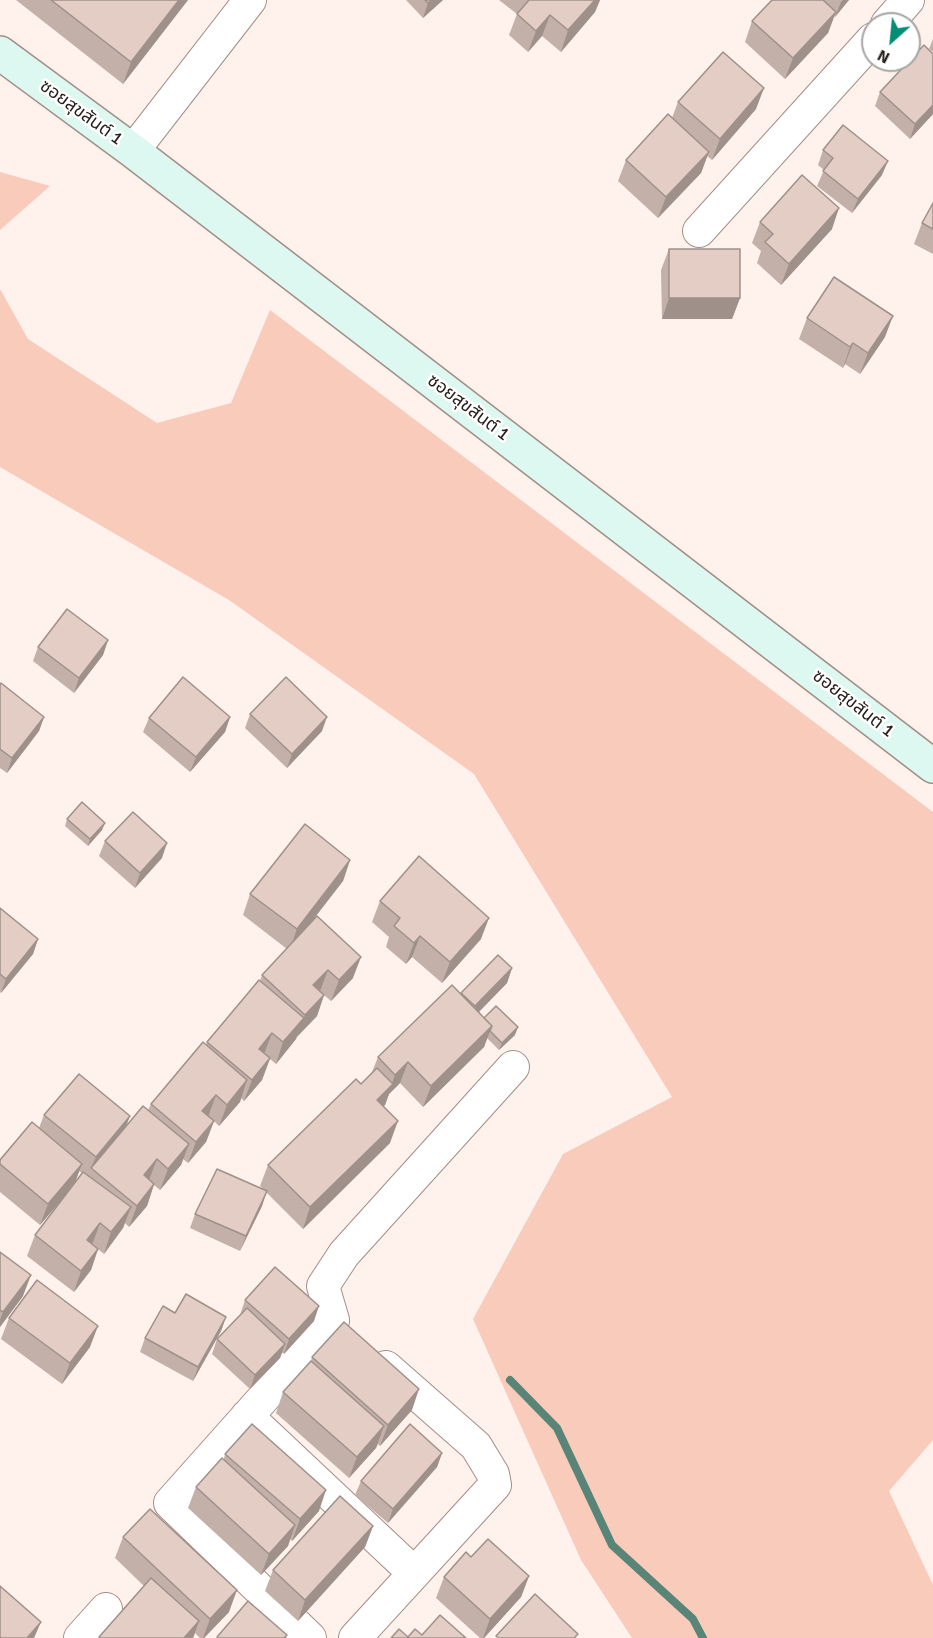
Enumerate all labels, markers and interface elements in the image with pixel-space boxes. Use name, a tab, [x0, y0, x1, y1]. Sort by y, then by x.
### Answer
north arrow	[861, 12, 921, 72]
text: N	[874, 45, 893, 68]
street label: ซอยสุขสันต์ 1	[35, 76, 127, 150]
street label: ซอยสุขสันต์ 1	[423, 370, 513, 446]
street label: ซอยสุขสันต์ 1	[808, 665, 898, 743]

